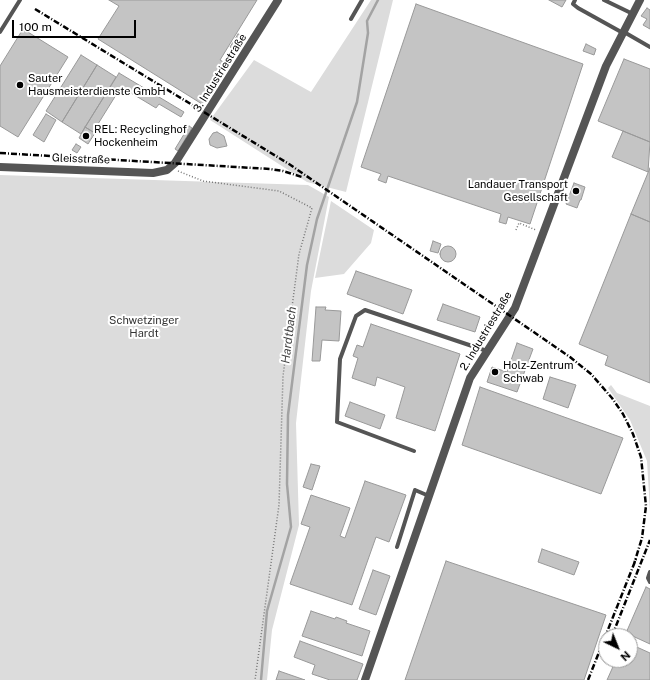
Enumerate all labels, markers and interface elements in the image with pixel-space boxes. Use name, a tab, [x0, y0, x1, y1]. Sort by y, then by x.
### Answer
scale bar	[14, 12, 138, 38]
text: 100 m	[19, 20, 52, 34]
street label: 3. Industriestraße	[191, 31, 249, 115]
place label: Sauter Hausmeisterdienste GmbH	[28, 72, 166, 98]
marker: Sauter Hausmeisterdienste GmbH	[15, 80, 25, 90]
place label: REL: Recyclinghof Hockenheim	[94, 123, 187, 149]
marker: REL: Recyclinghof Hockenheim	[81, 131, 91, 141]
street label: Gleisstraße	[52, 151, 110, 167]
place label: Landauer Transport Gesellschaft	[468, 178, 568, 204]
marker: Landauer Transport Gesellschaft	[571, 186, 581, 196]
street label: 2. Industriestraße	[457, 289, 515, 373]
water label: Hardtbach	[278, 306, 300, 364]
park label: Schwetzinger Hardt	[109, 314, 179, 340]
place label: Holz-Zentrum Schwab	[503, 359, 573, 385]
marker: Holz-Zentrum Schwab	[490, 367, 500, 377]
north arrow	[598, 628, 638, 668]
text: N	[618, 649, 633, 663]

